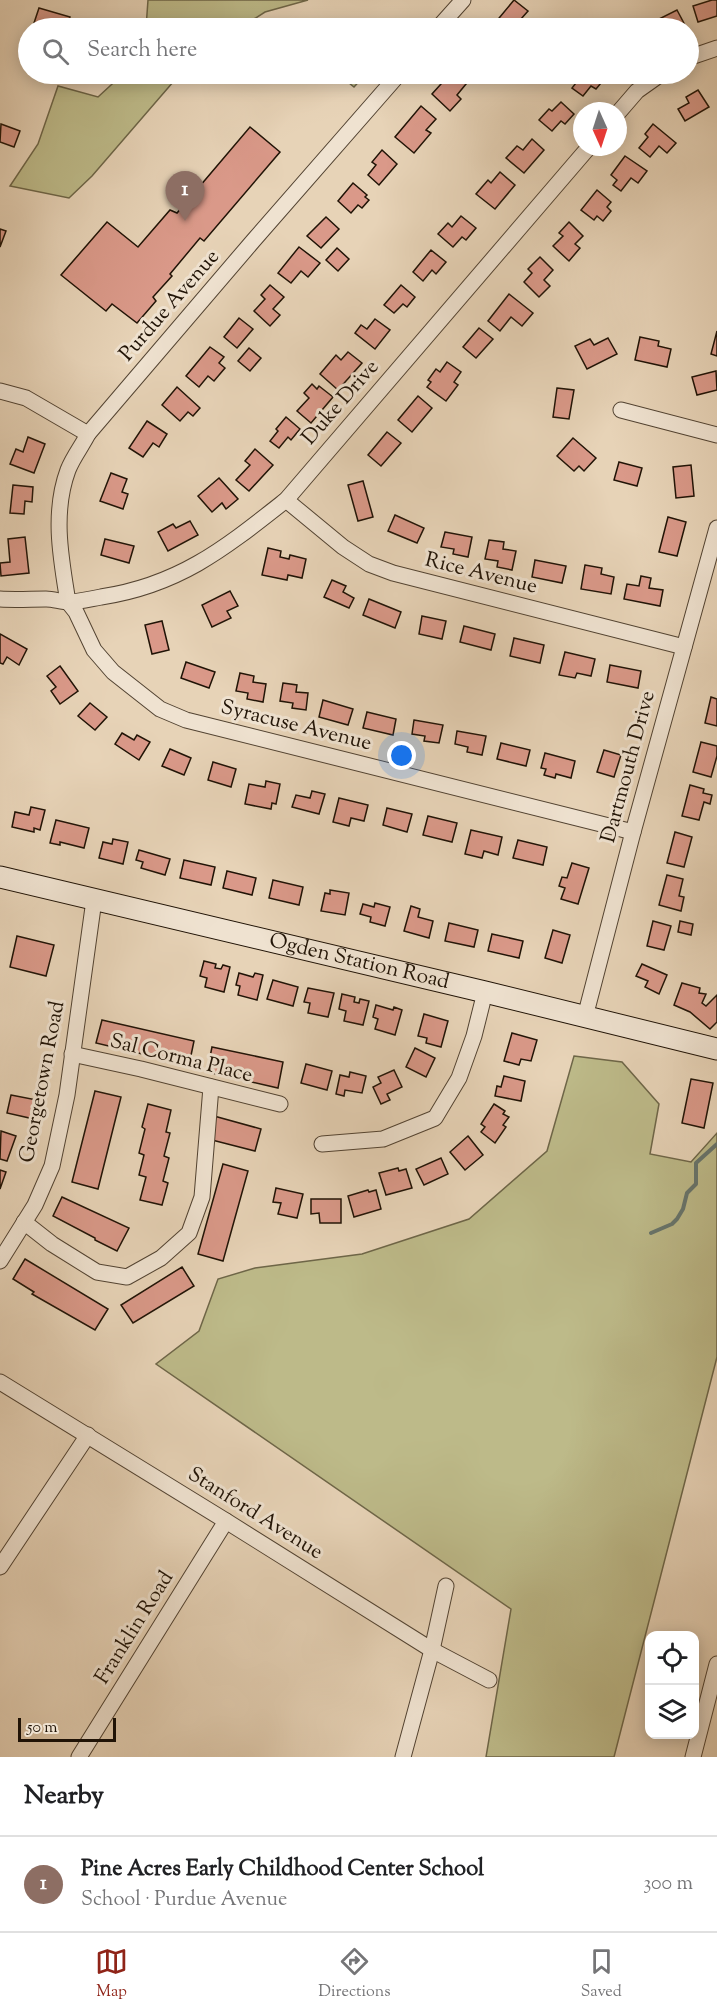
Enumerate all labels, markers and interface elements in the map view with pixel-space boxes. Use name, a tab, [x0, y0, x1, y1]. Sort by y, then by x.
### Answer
search box	[18, 18, 699, 84]
icon: search	[39, 35, 72, 68]
text: Search here	[87, 35, 197, 67]
north arrow	[573, 102, 627, 156]
pin: 1	[166, 172, 204, 221]
street label: Purdue Avenue	[113, 243, 227, 369]
street label: Duke Drive	[295, 354, 387, 452]
street label: Rice Avenue	[422, 546, 540, 602]
street label: Dartmouth Drive	[594, 688, 664, 846]
street label: Syracuse Avenue	[217, 693, 375, 759]
your location	[387, 741, 416, 770]
street label: Ogden Station Road	[266, 926, 452, 998]
street label: Georgetown Road	[13, 999, 73, 1165]
street label: Sal Corma Place	[106, 1027, 256, 1091]
street label: Stanford Avenue	[182, 1460, 328, 1568]
street label: Franklin Road	[88, 1565, 182, 1691]
map controls	[645, 1631, 699, 1739]
button: locate	[645, 1631, 699, 1685]
button: layers	[645, 1685, 699, 1739]
scale bar	[18, 1715, 116, 1742]
text: 50 m	[27, 1717, 58, 1740]
text: Nearby	[24, 1778, 104, 1815]
text: Pine Acres Early Childhood Center School	[81, 1854, 484, 1886]
text: 1	[40, 1870, 47, 1899]
text: 300 m	[643, 1870, 693, 1899]
text: School · Purdue Avenue	[81, 1886, 287, 1915]
tab: Map	[95, 1945, 128, 2004]
tab: Directions	[318, 1945, 391, 2004]
tab: Saved	[581, 1945, 622, 2004]

